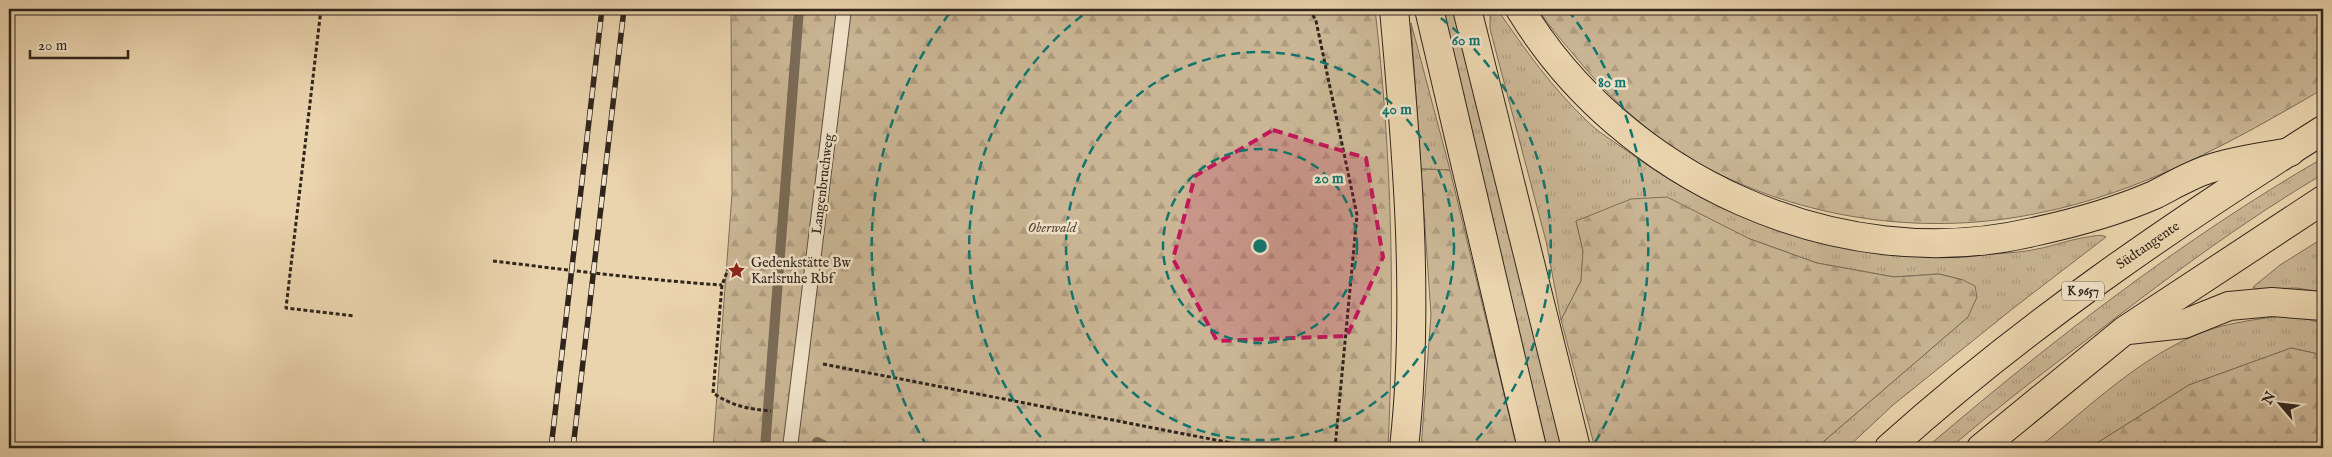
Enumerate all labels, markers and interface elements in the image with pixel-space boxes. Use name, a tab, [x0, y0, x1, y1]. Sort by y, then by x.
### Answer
scale bar	[30, 28, 128, 60]
text: 60 m	[1452, 31, 1481, 50]
text: 20 m	[38, 36, 68, 55]
text: 80 m	[1598, 73, 1626, 92]
text: 40 m	[1382, 100, 1412, 119]
street label: Langenbruchweg	[808, 132, 838, 235]
text: 20 m	[1314, 169, 1344, 188]
street label: Südtangente	[2113, 217, 2184, 274]
park label: Oberwald	[1028, 219, 1078, 237]
centre of rings	[1251, 237, 1269, 255]
place label: Gedenkstätte Bw Karlsruhe Rbf	[751, 254, 851, 288]
place icon: Gedenkstätte Bw Karlsruhe Rbf	[727, 261, 747, 281]
road number: K 9657	[2062, 282, 2104, 300]
north arrow	[2254, 380, 2304, 430]
text: N	[2258, 389, 2280, 409]

